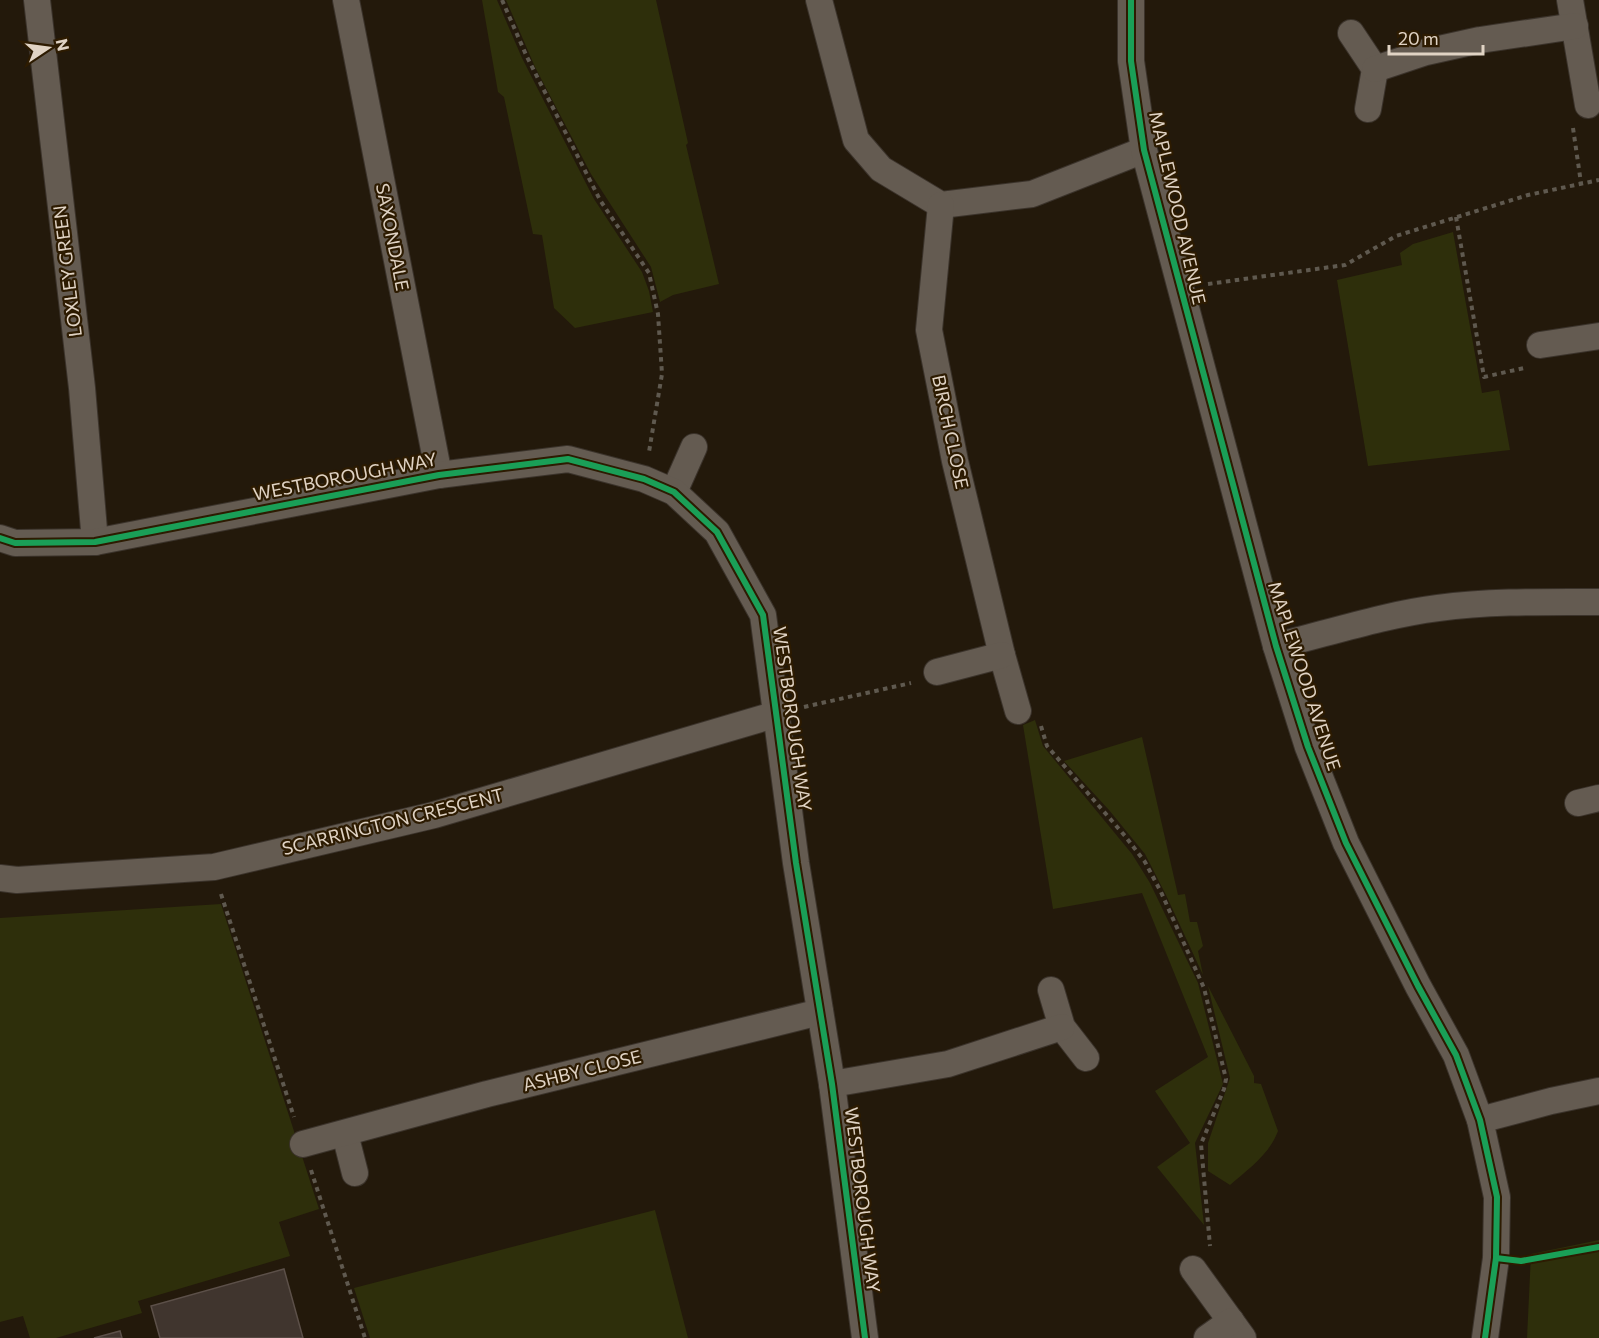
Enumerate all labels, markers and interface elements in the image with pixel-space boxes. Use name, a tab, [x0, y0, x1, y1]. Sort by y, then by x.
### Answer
north arrow	[18, 18, 78, 78]
scale bar	[1389, 18, 1484, 56]
text: 20 m	[1398, 27, 1439, 49]
text: N	[52, 37, 74, 52]
street label: MAPLEWOOD AVENUE	[1145, 109, 1211, 307]
street label: SAXONDALE	[372, 181, 414, 292]
street label: LOXLEY GREEN	[48, 204, 86, 338]
street label: BIRCH CLOSE	[928, 373, 974, 491]
street label: WESTBOROUGH WAY	[251, 447, 439, 505]
street label: MAPLEWOOD AVENUE	[1264, 578, 1346, 773]
street label: WESTBOROUGH WAY	[769, 625, 817, 813]
street label: SCARRINGTON CRESCENT	[280, 783, 506, 859]
street label: ASHBY CLOSE	[520, 1045, 643, 1095]
street label: WESTBOROUGH WAY	[841, 1106, 885, 1294]

